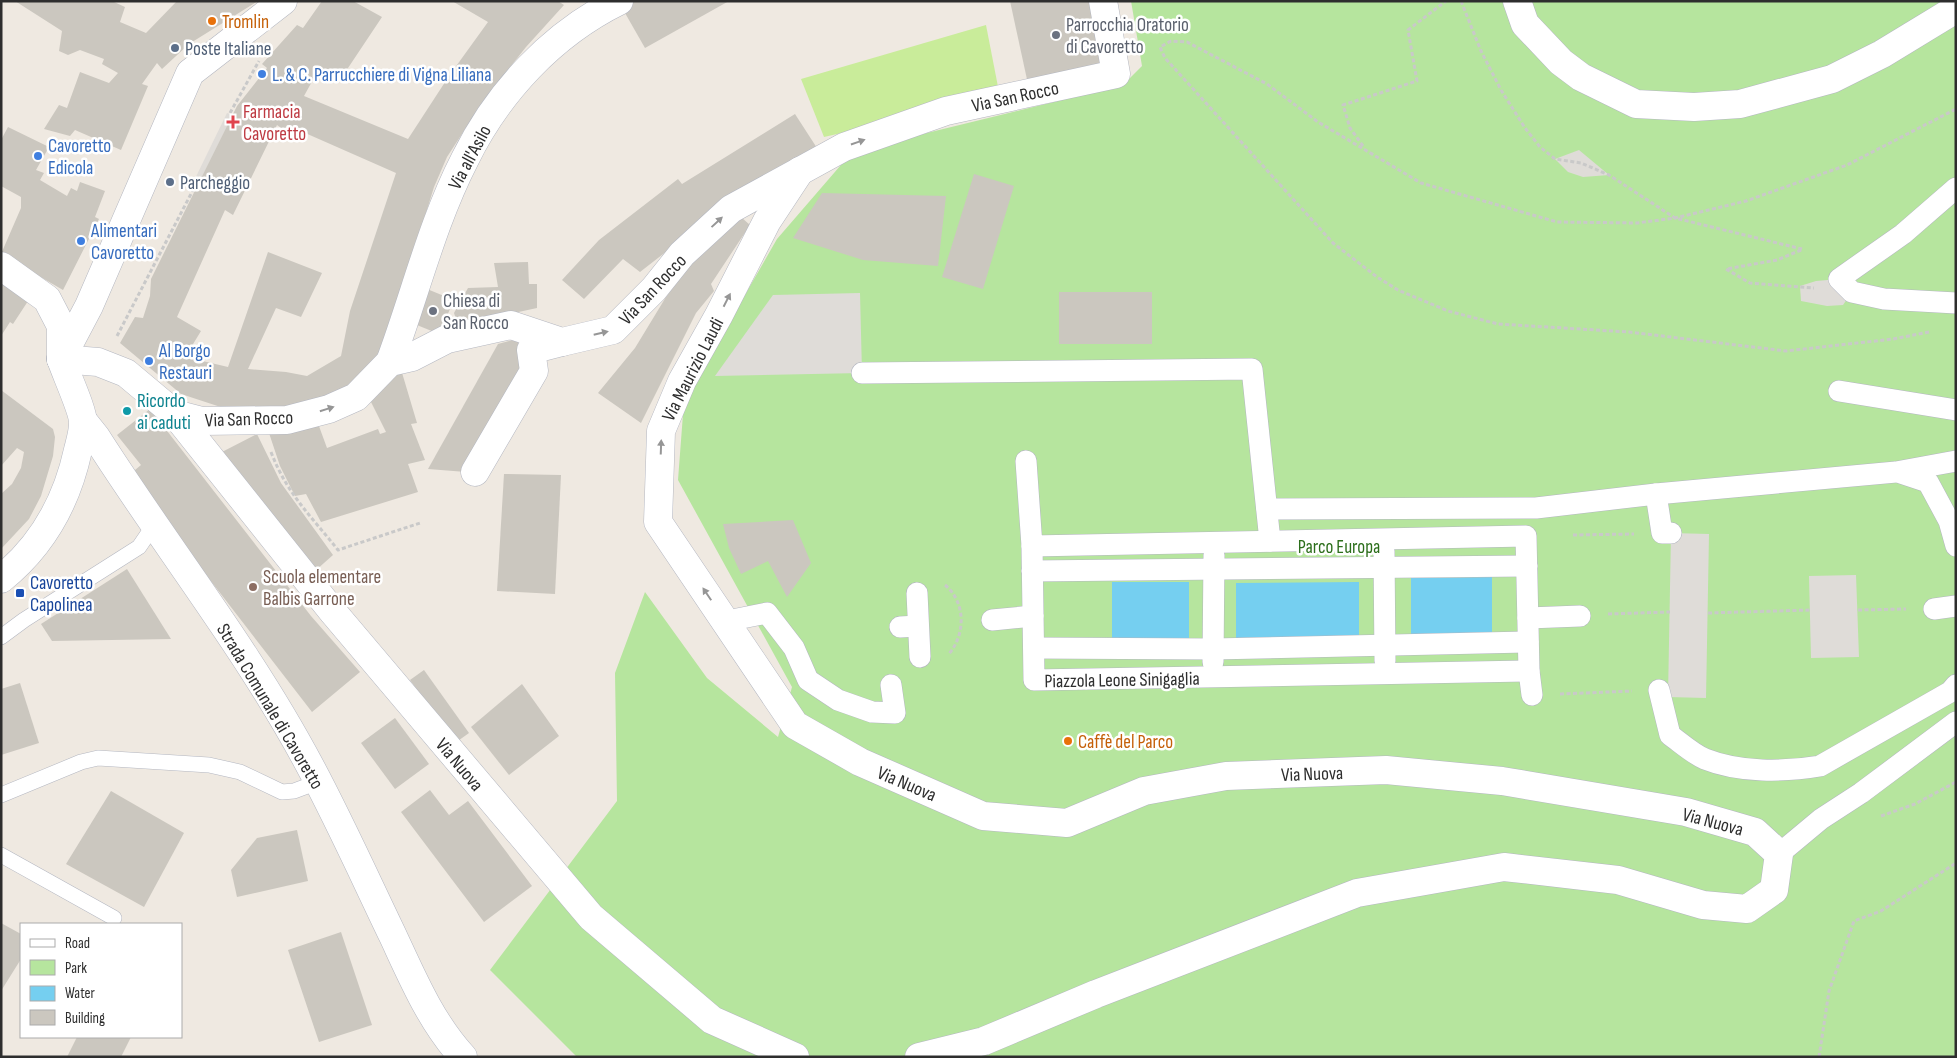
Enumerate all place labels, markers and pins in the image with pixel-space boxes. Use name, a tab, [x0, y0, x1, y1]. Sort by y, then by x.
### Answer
place label: Tromlin	[222, 11, 269, 34]
place label: Parrocchia Oratorio di Cavoretto	[1066, 14, 1189, 59]
marker: Tromlin	[206, 15, 218, 27]
marker: Parrocchia Oratorio di Cavoretto	[1050, 29, 1062, 41]
place label: Poste Italiane	[185, 38, 271, 61]
marker: Poste Italiane	[169, 42, 181, 54]
place label: L. & C. Parrucchiere di Vigna Liliana	[272, 64, 492, 87]
marker: L. & C. Parrucchiere di Vigna Liliana	[256, 68, 268, 80]
place label: Farmacia Cavoretto	[243, 101, 306, 146]
marker: Farmacia Cavoretto	[227, 116, 239, 128]
place label: Cavoretto Edicola	[48, 135, 111, 180]
marker: Cavoretto Edicola	[32, 150, 44, 162]
place label: Parcheggio	[180, 172, 250, 195]
marker: Parcheggio	[164, 176, 176, 188]
place label: Alimentari Cavoretto	[90, 220, 157, 265]
marker: Alimentari Cavoretto	[75, 235, 87, 247]
place label: Chiesa di San Rocco	[443, 290, 509, 335]
marker: Chiesa di San Rocco	[427, 305, 439, 317]
place label: Al Borgo Restauri	[158, 340, 212, 385]
marker: Al Borgo Restauri	[143, 355, 155, 367]
place label: Ricordo ai caduti	[137, 390, 191, 435]
marker: Ricordo ai caduti	[121, 405, 133, 417]
place label: Scuola elementare Balbis Garrone	[263, 566, 381, 611]
place label: Cavoretto Capolinea	[30, 572, 93, 617]
marker: Scuola elementare Balbis Garrone	[247, 581, 259, 593]
marker: Cavoretto Capolinea	[14, 587, 26, 599]
place label: Caffè del Parco	[1078, 731, 1173, 754]
marker: Caffè del Parco	[1062, 735, 1074, 747]

